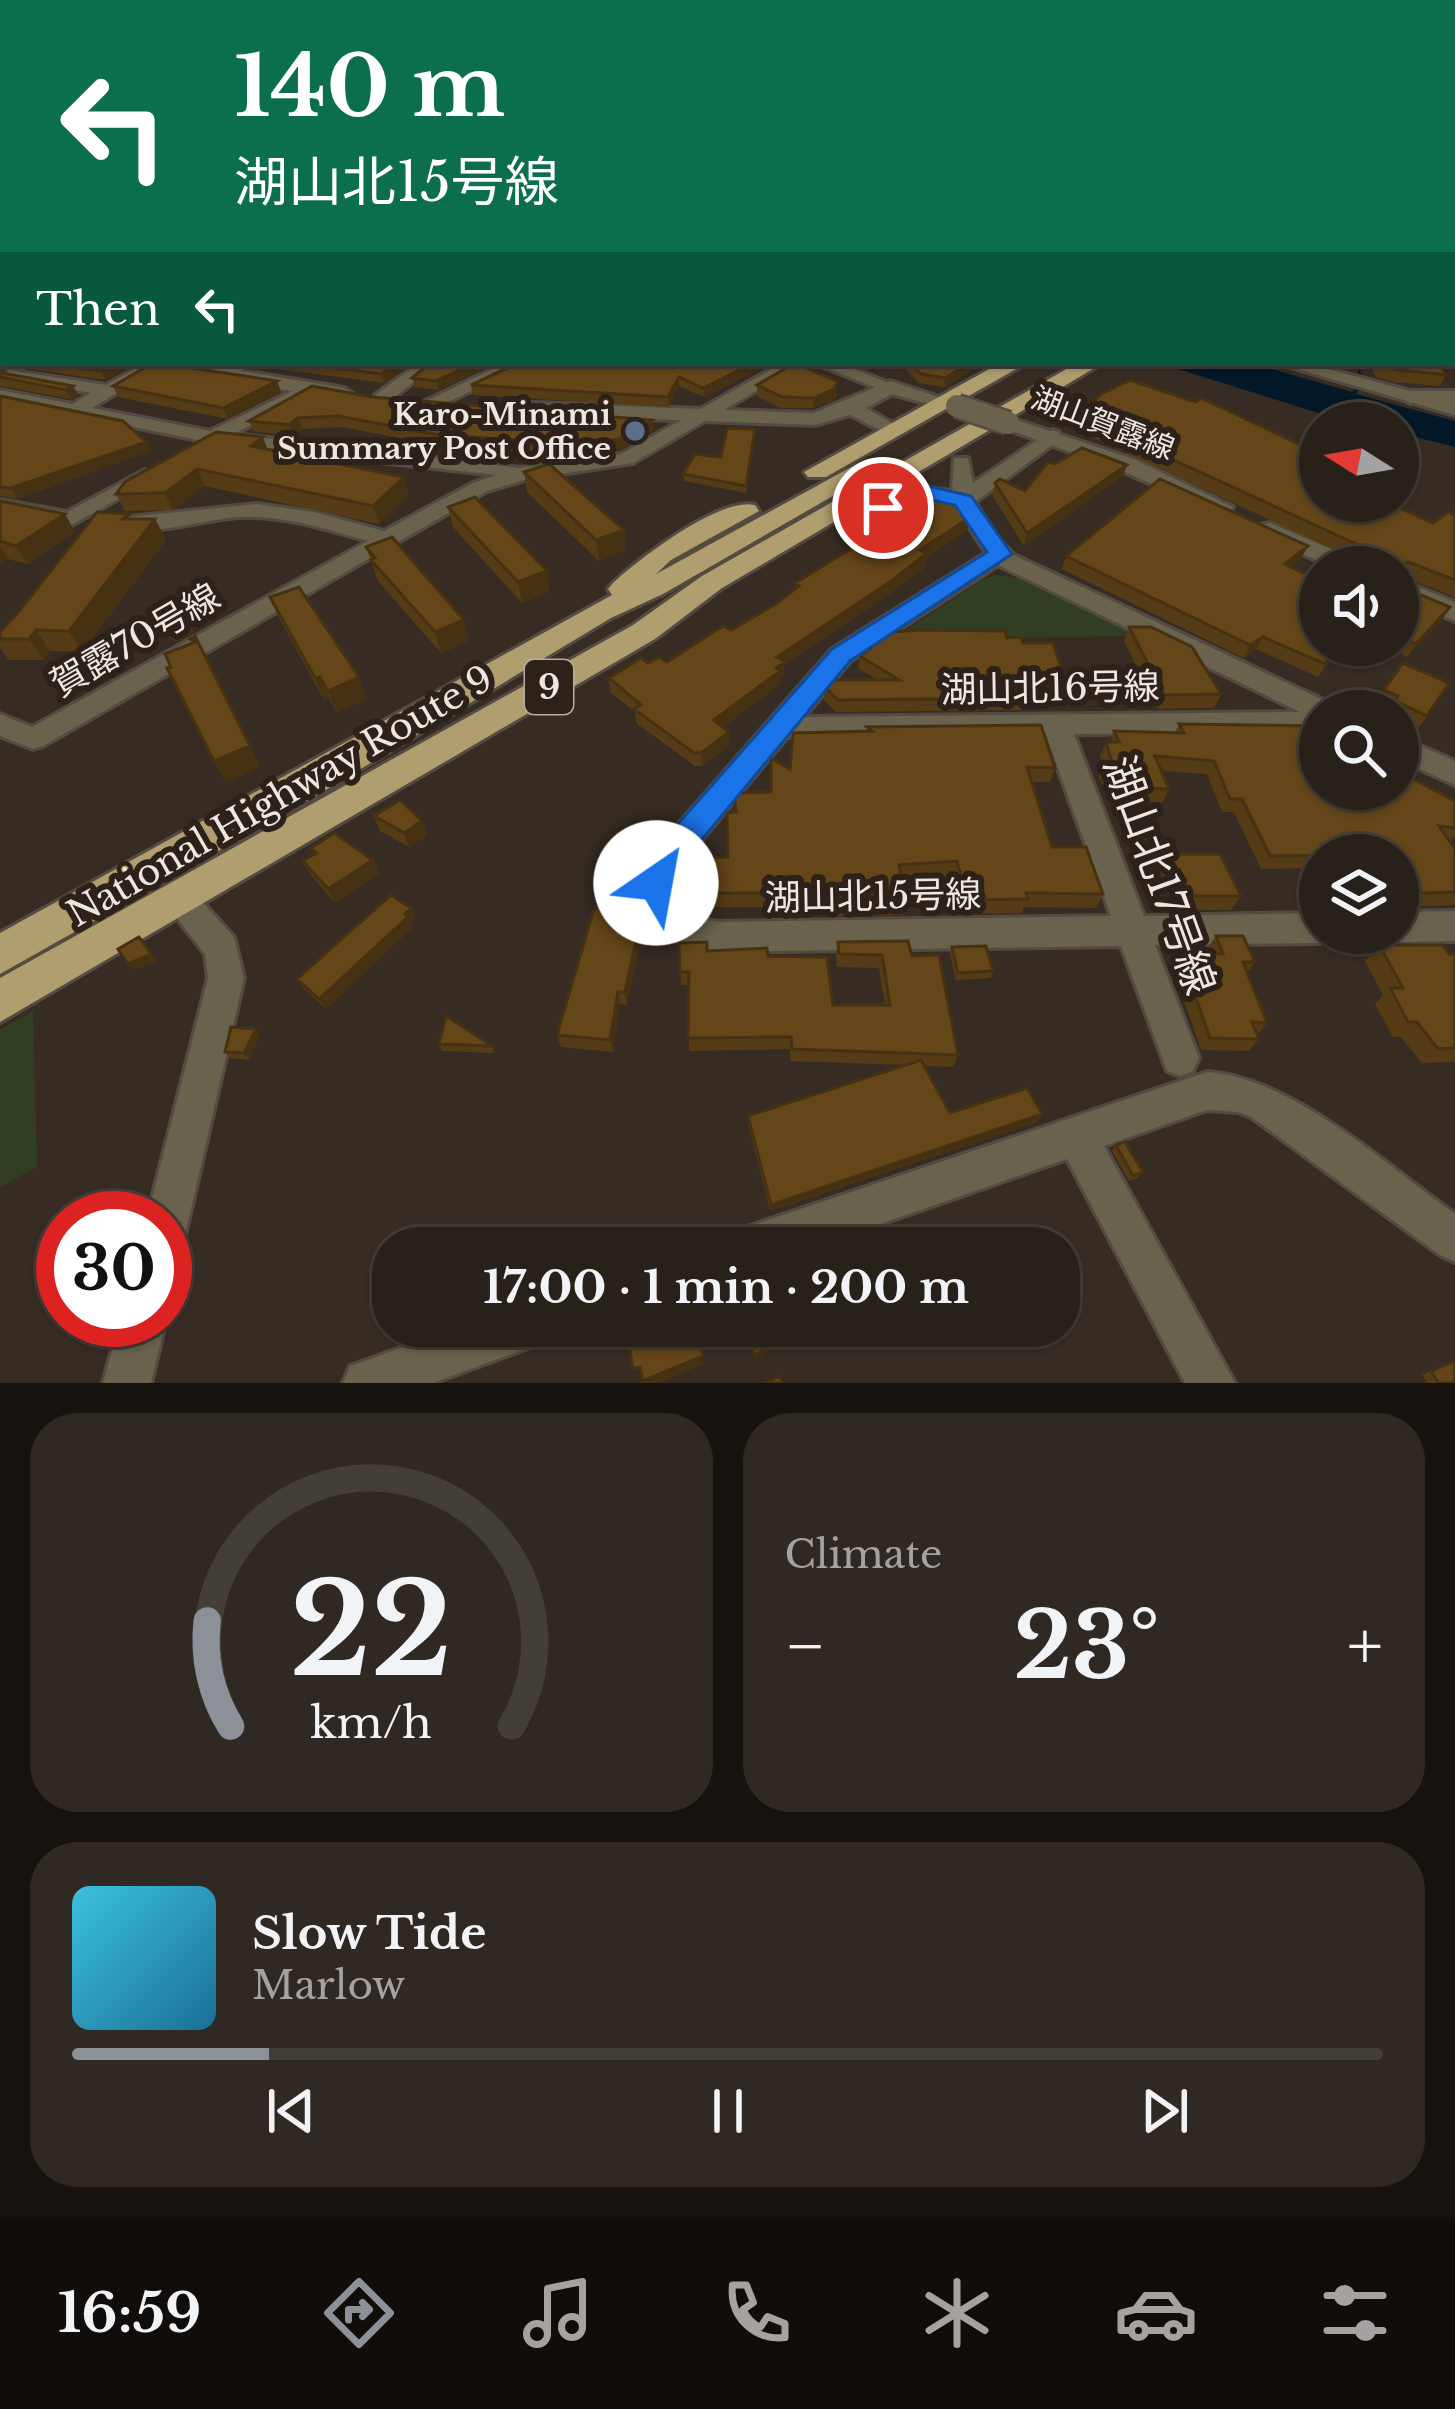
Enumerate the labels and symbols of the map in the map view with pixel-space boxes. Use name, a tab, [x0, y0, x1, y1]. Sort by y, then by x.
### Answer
street label: 湖山賀露線	[1026, 379, 1180, 467]
place label: Karo-Minami Summary Post Office	[277, 396, 611, 467]
north arrow	[1299, 402, 1419, 522]
marker: Karo-Minami Summary Post Office	[622, 418, 648, 444]
pin	[832, 457, 934, 559]
street label: 賀露70号線	[42, 574, 228, 706]
street label: National Highway Route 9	[59, 656, 501, 936]
road number: 9	[525, 660, 573, 714]
street label: 湖山北16号線	[940, 664, 1160, 712]
street label: 湖山北17号線	[1093, 749, 1227, 1001]
position arrow	[593, 820, 719, 946]
street label: 湖山北15号線	[764, 872, 982, 920]
speed limit sign: 30	[36, 1191, 192, 1347]

